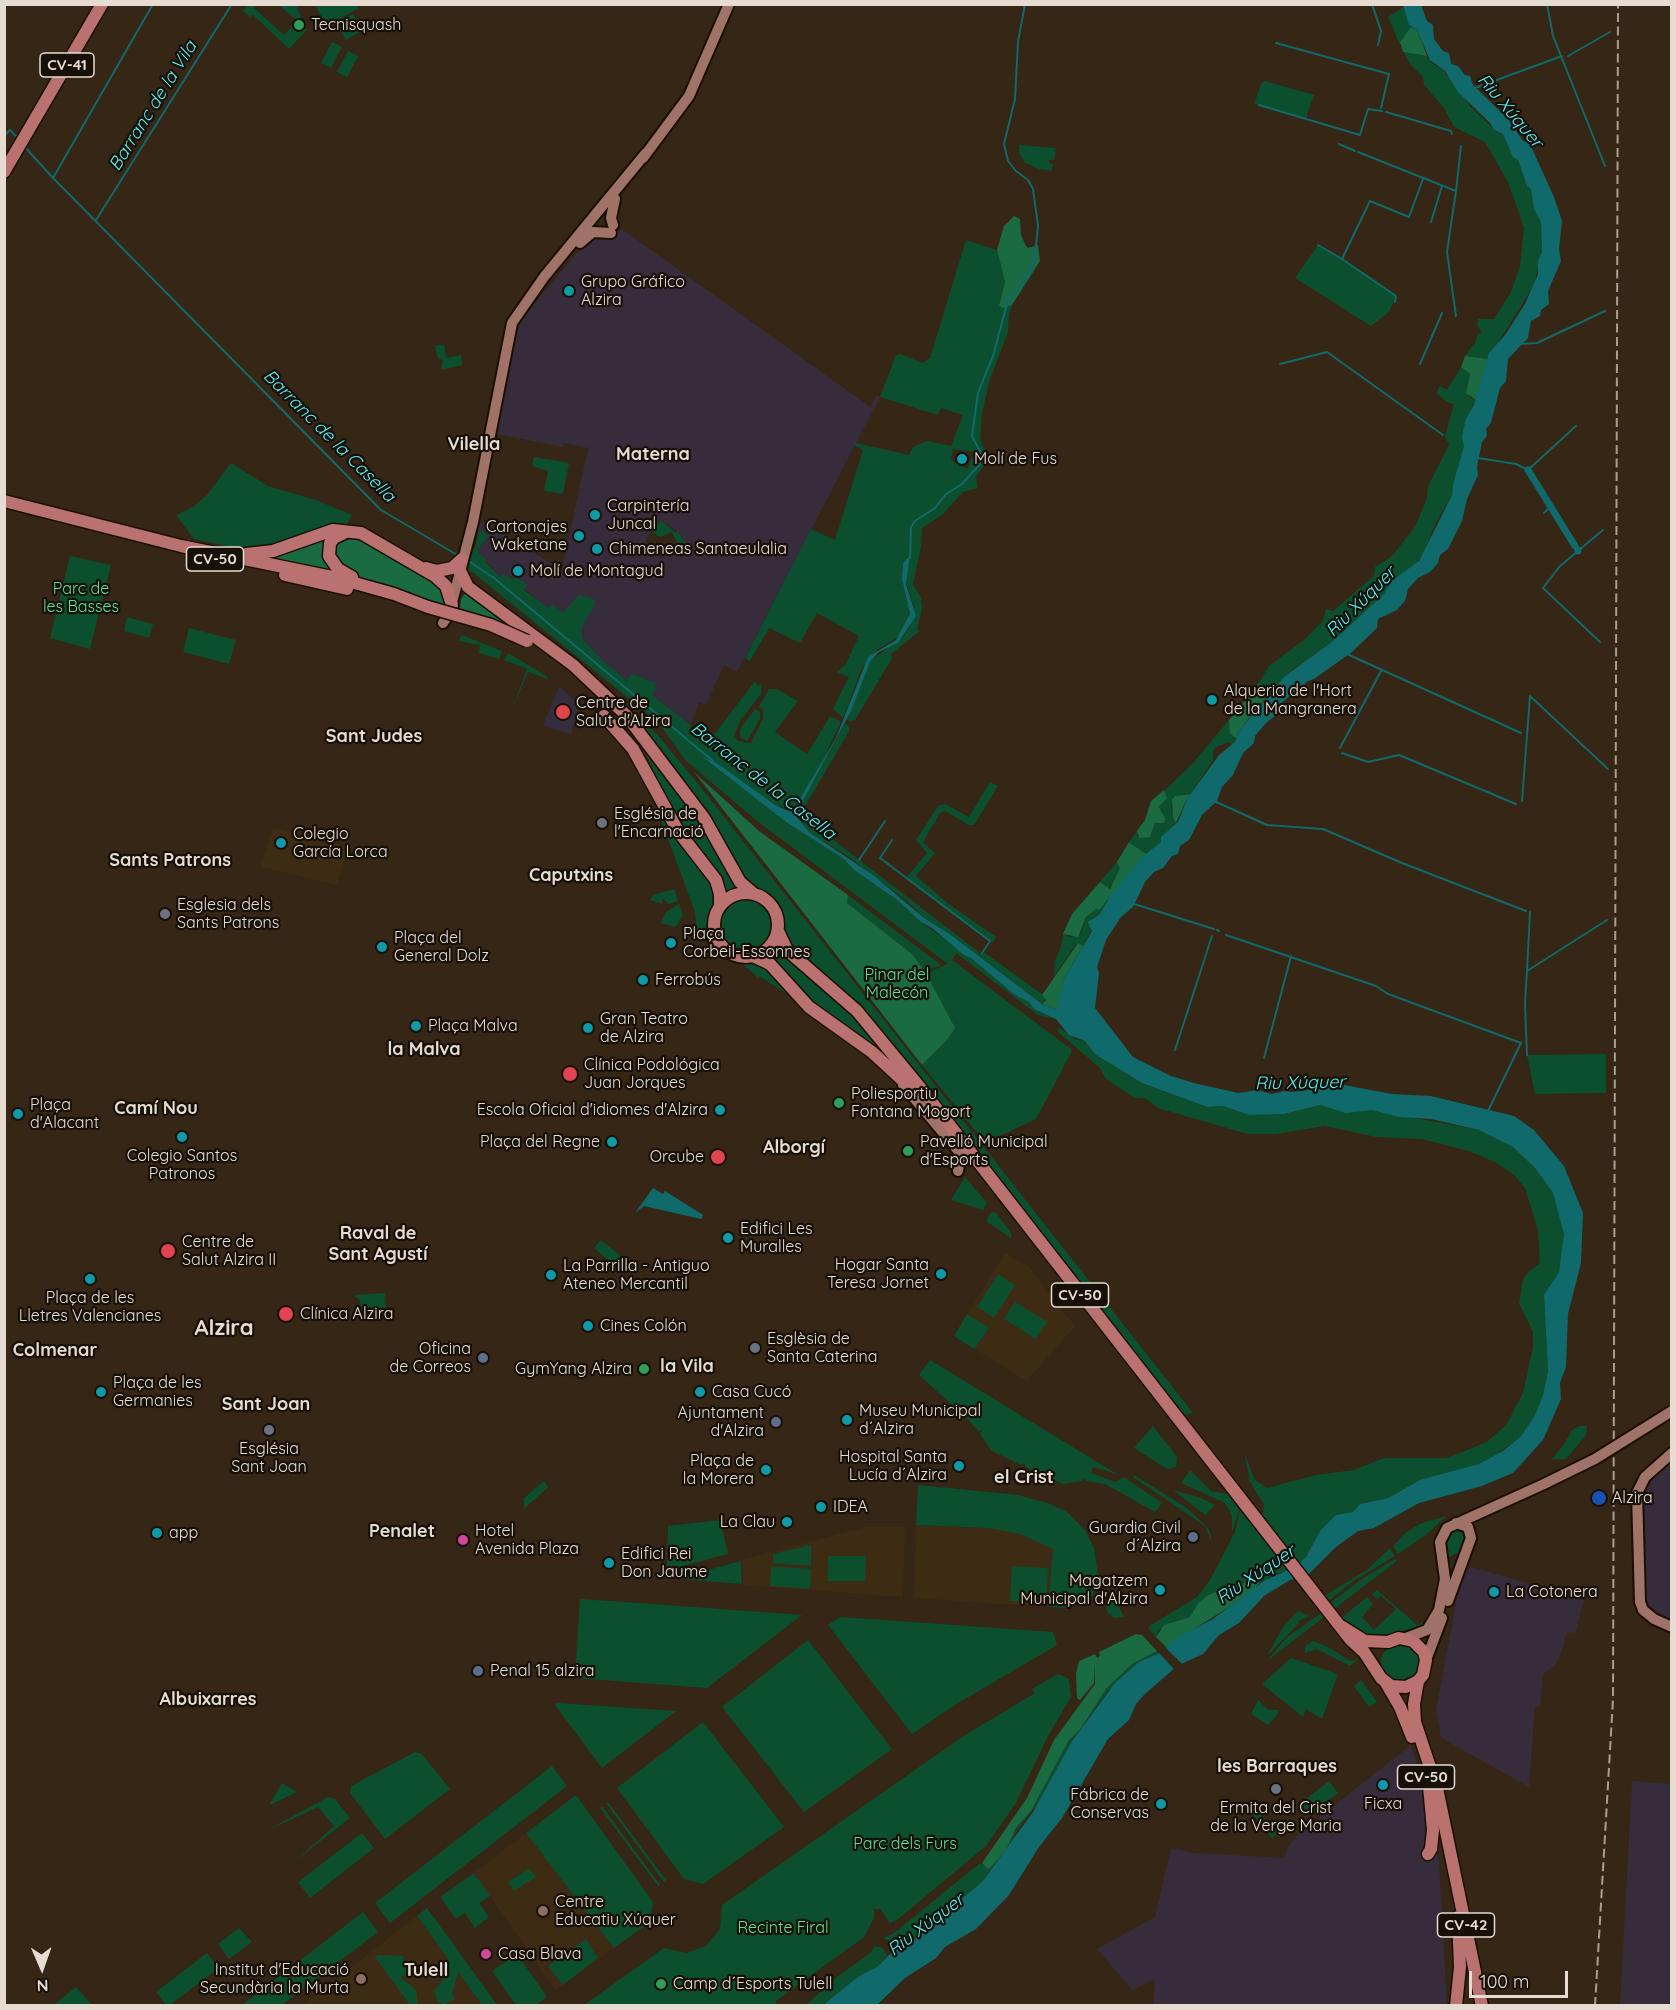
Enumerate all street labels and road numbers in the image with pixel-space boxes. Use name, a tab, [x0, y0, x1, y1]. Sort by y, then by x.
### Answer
road number: CV-41	[40, 53, 94, 77]
road number: CV-50	[186, 547, 244, 571]
road number: CV-50	[1052, 1283, 1108, 1307]
road number: CV-50	[1398, 1765, 1454, 1789]
road number: CV-42	[1438, 1913, 1494, 1937]

